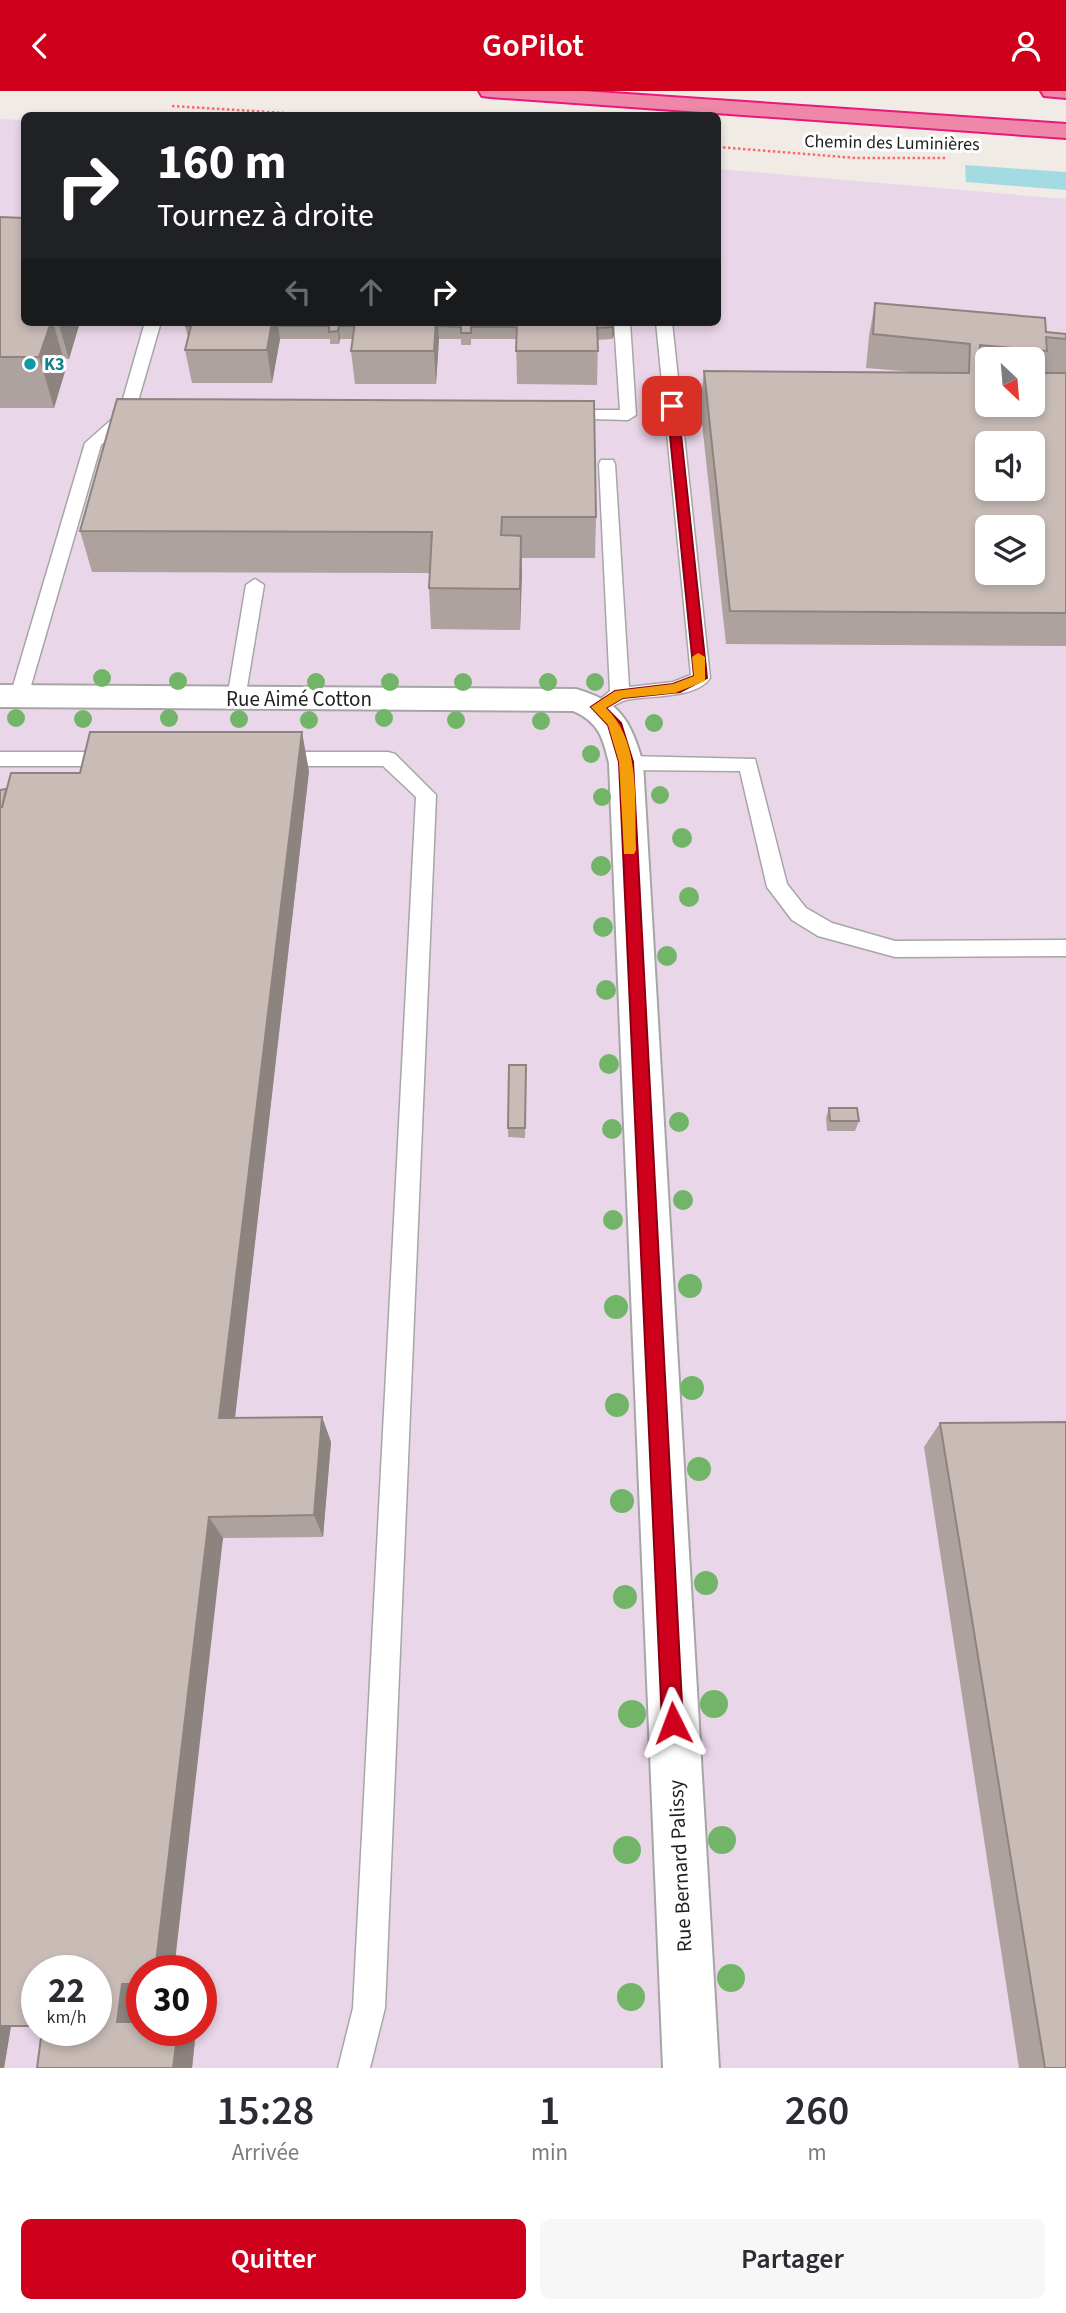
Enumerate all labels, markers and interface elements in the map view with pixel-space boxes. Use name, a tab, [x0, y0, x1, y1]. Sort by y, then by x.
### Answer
text: GoPilot	[482, 23, 584, 69]
icon: back	[21, 27, 59, 65]
icon: person	[1007, 27, 1045, 65]
text: 160 m	[157, 128, 286, 198]
street label: Chemin des Luminières	[804, 129, 980, 157]
icon: right	[42, 140, 133, 231]
text: Tournez à droite	[157, 193, 374, 239]
icon: left	[279, 273, 317, 311]
icon: ahead	[352, 273, 390, 311]
icon: right	[425, 273, 463, 311]
north arrow	[975, 347, 1045, 417]
map controls	[975, 347, 1045, 585]
place label: K3	[44, 352, 65, 377]
marker: K3	[22, 356, 38, 372]
pin	[642, 376, 702, 436]
icon: arrive	[653, 387, 691, 425]
button: sound	[975, 431, 1045, 501]
button: layers	[975, 515, 1045, 585]
street label: Rue Aimé Cotton	[226, 684, 372, 714]
position arrow	[636, 1686, 710, 1760]
street label: Rue Bernard Palissy	[660, 1779, 699, 1953]
speed limit sign: 30	[126, 1955, 217, 2046]
text: 22	[48, 1966, 85, 2016]
text: km/h	[47, 2005, 86, 2030]
text: 15:28	[217, 2081, 314, 2141]
text: 1	[539, 2081, 560, 2141]
text: 260	[785, 2081, 849, 2141]
text: Arrivée	[232, 2136, 299, 2169]
text: min	[531, 2136, 568, 2169]
text: m	[808, 2136, 827, 2169]
button: Quitter	[21, 2219, 526, 2299]
button: Partager	[540, 2219, 1045, 2299]

